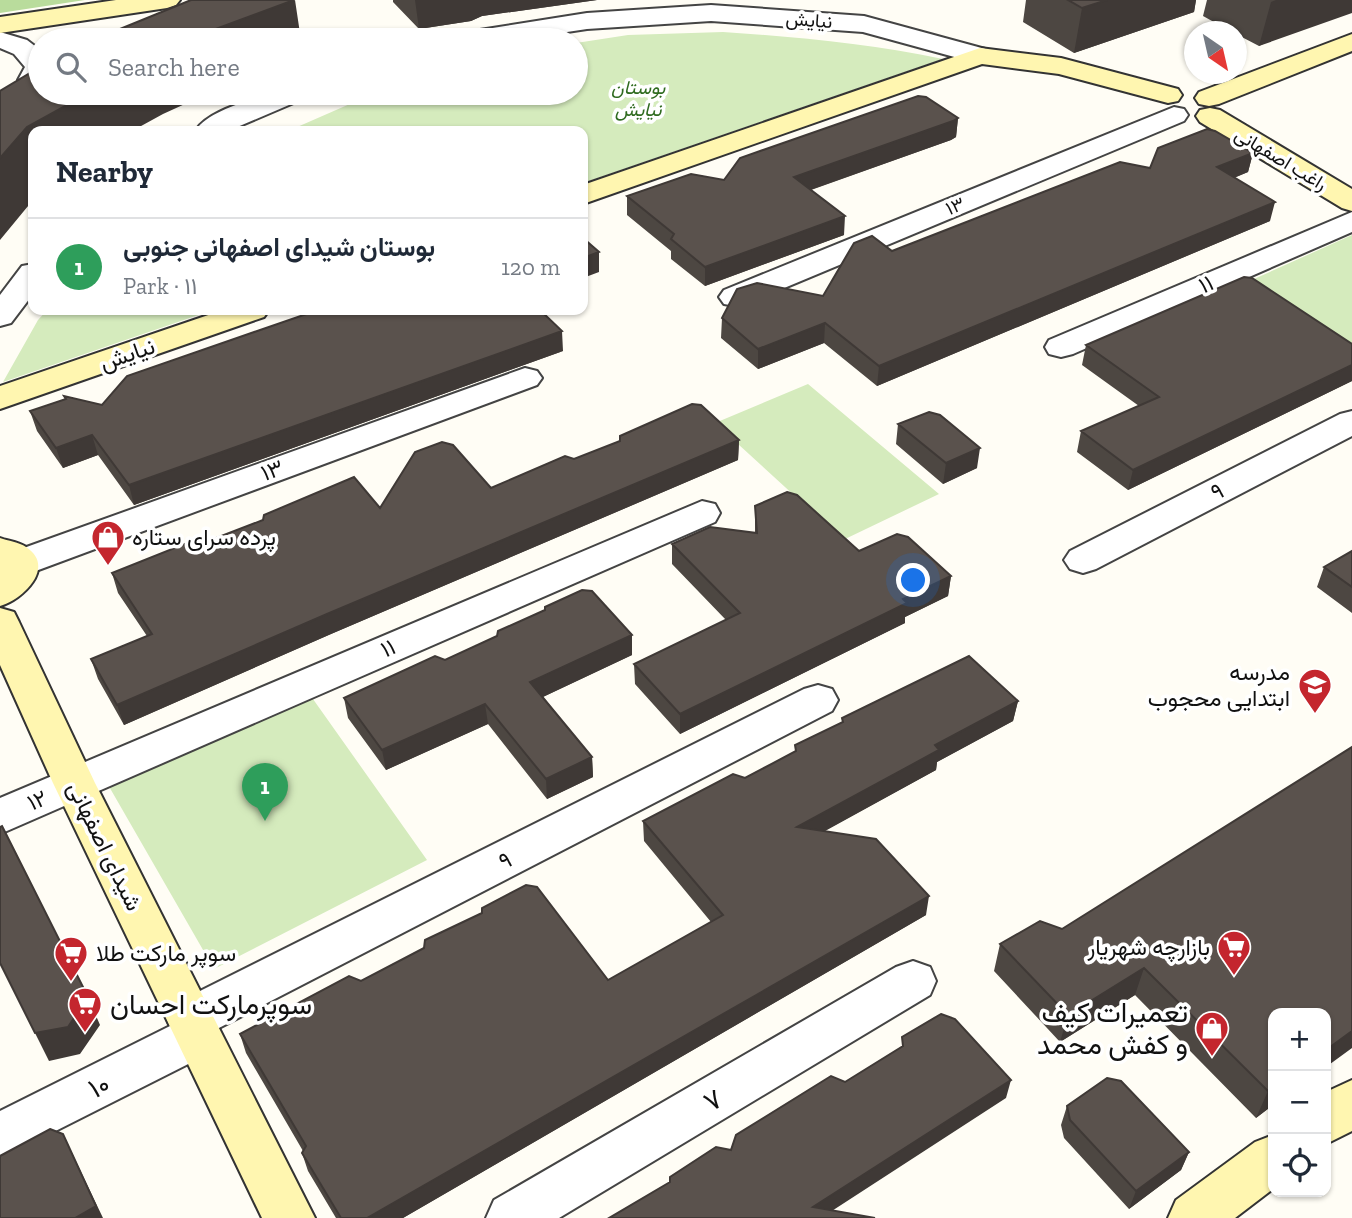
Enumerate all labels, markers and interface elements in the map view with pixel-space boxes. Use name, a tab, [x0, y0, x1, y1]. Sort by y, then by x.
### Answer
street label: نیایش	[785, 7, 833, 33]
north arrow	[1184, 21, 1247, 84]
search box	[28, 28, 588, 105]
icon: search	[52, 48, 90, 86]
text: Search here	[108, 51, 240, 83]
park label: بوستان نیایش	[611, 76, 666, 121]
street label: راغب اصفهانی	[1231, 123, 1331, 195]
text: Nearby	[56, 154, 153, 190]
street label: ۱۳	[942, 192, 968, 220]
text: بوستان شیدای اصفهانی جنوبی	[123, 231, 435, 263]
text: 1	[74, 253, 84, 281]
text: 120 m	[501, 253, 560, 281]
street label: ۱۱	[1194, 269, 1218, 299]
text: Park · ۱۱	[123, 272, 197, 300]
street label: نیایش	[96, 332, 158, 376]
street label: ۱۳	[257, 453, 287, 487]
street label: ۹	[1206, 476, 1228, 506]
shop icon: پرده سرای ستاره	[89, 518, 127, 567]
place label: پرده سرای ستاره	[132, 523, 276, 553]
your location	[896, 563, 930, 597]
street label: ۱۱	[376, 633, 400, 663]
place label: مدرسه ابتدایی محجوب	[1148, 658, 1290, 713]
school or university icon: مدرسه ابتدایی محجوب	[1296, 666, 1334, 715]
pin: 1	[242, 763, 288, 821]
street label: شیدای اصفهانی	[61, 777, 148, 916]
street label: ۱۲	[23, 783, 51, 817]
street label: ۹	[494, 845, 516, 875]
supermarket icon: بازارچه شهریار	[1215, 928, 1253, 977]
place label: بازارچه شهریار	[1086, 933, 1210, 963]
supermarket icon: سوپر مارکت طلا	[52, 934, 90, 983]
place label: سوپر مارکت طلا	[96, 939, 236, 969]
supermarket icon: سوپرمارکت احسان	[66, 985, 104, 1034]
place label: سوپرمارکت احسان	[110, 988, 312, 1023]
place label: تعمیرات کیف و کفش محمد	[1037, 996, 1188, 1062]
map controls	[1268, 1008, 1331, 1197]
button: +	[1268, 1008, 1331, 1071]
shop icon: تعمیرات کیف و کفش محمد	[1193, 1009, 1231, 1058]
street label: ۱۰	[83, 1067, 115, 1105]
button: −	[1268, 1071, 1331, 1134]
street label: ۷	[697, 1082, 729, 1118]
button: locate	[1268, 1134, 1331, 1197]

